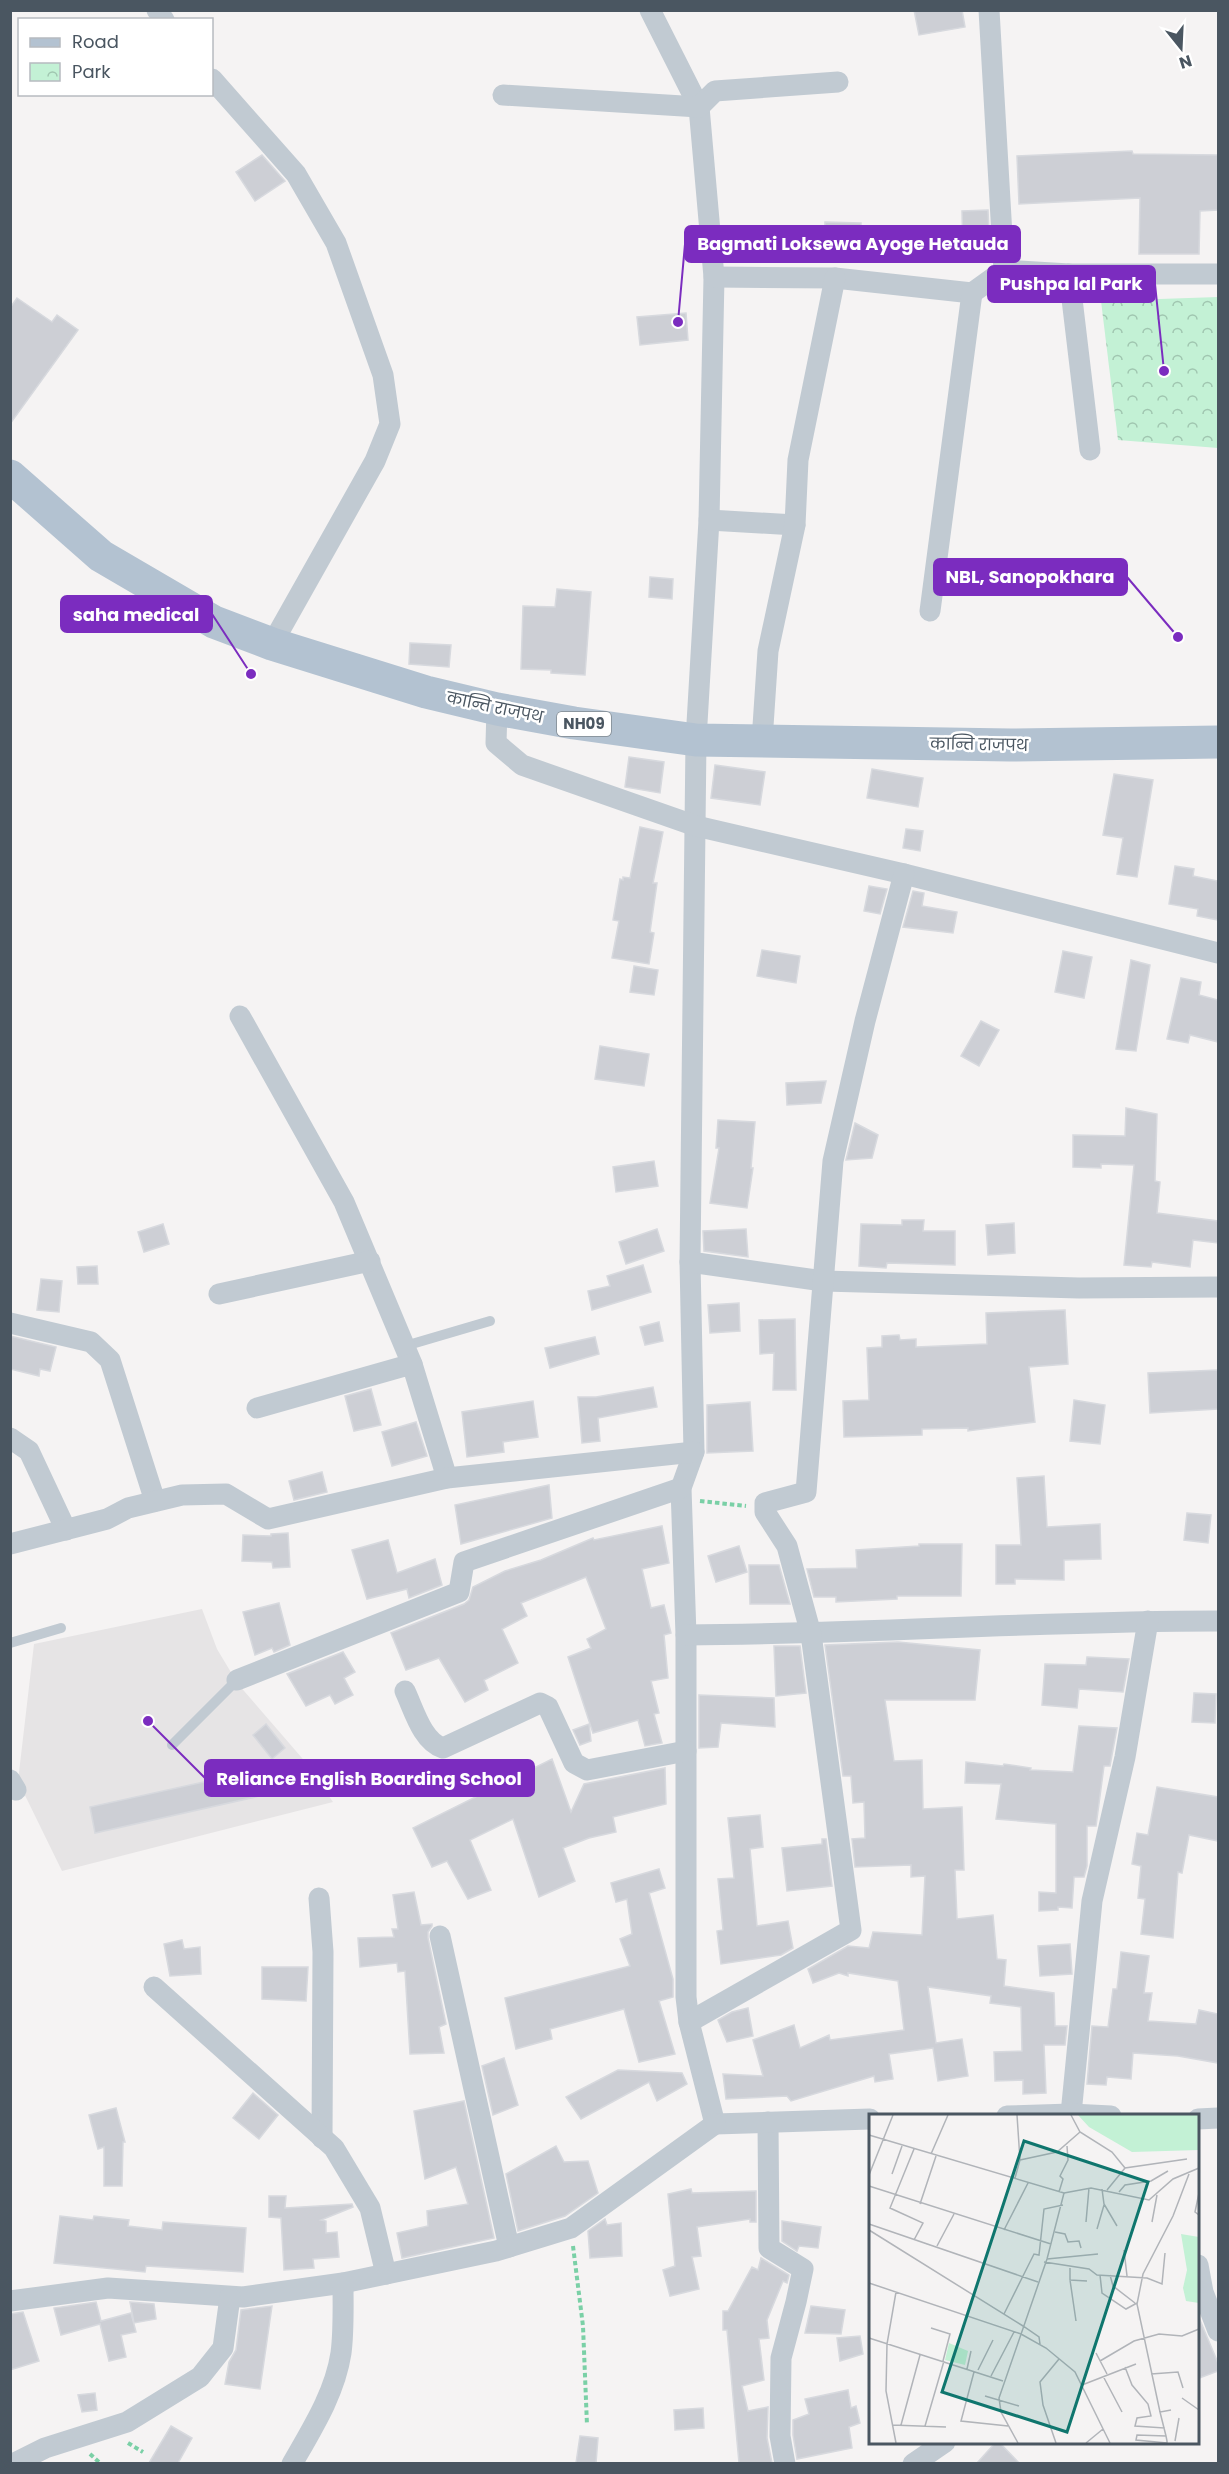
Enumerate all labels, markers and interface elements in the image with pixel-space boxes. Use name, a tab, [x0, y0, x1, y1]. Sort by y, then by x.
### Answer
legend	[18, 18, 213, 96]
north arrow	[1151, 18, 1211, 78]
text: Road	[72, 29, 119, 54]
text: N	[1176, 49, 1195, 75]
text: Park	[72, 59, 111, 84]
callout: Bagmati Loksewa Ayoge Hetauda	[685, 226, 1020, 262]
text: Bagmati Loksewa Ayoge Hetauda	[697, 231, 1009, 256]
callout: Pushpa lal Park	[988, 266, 1155, 302]
text: Pushpa lal Park	[1000, 271, 1143, 296]
callout: NBL, Sanopokhara	[934, 559, 1127, 595]
text: NBL, Sanopokhara	[946, 564, 1114, 589]
callout: saha medical	[61, 596, 212, 632]
text: saha medical	[73, 602, 199, 627]
street label: कान्ति राजपथ	[443, 686, 546, 729]
road number: NH09	[557, 712, 611, 736]
street label: कान्ति राजपथ	[929, 732, 1029, 757]
callout: Reliance English Boarding School	[205, 1760, 534, 1796]
text: Reliance English Boarding School	[216, 1766, 522, 1791]
inset map	[869, 2114, 1199, 2444]

